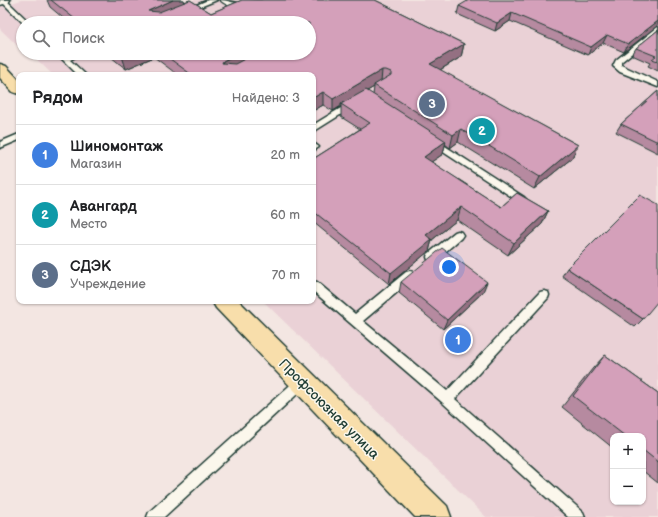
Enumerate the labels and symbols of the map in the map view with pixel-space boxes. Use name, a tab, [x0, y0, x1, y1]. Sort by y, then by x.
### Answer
pin: 3	[419, 89, 445, 119]
pin: 2	[469, 116, 495, 146]
your location	[439, 257, 459, 277]
pin: 1	[445, 325, 471, 355]
street label: Профсоюзная улица	[275, 355, 383, 463]

